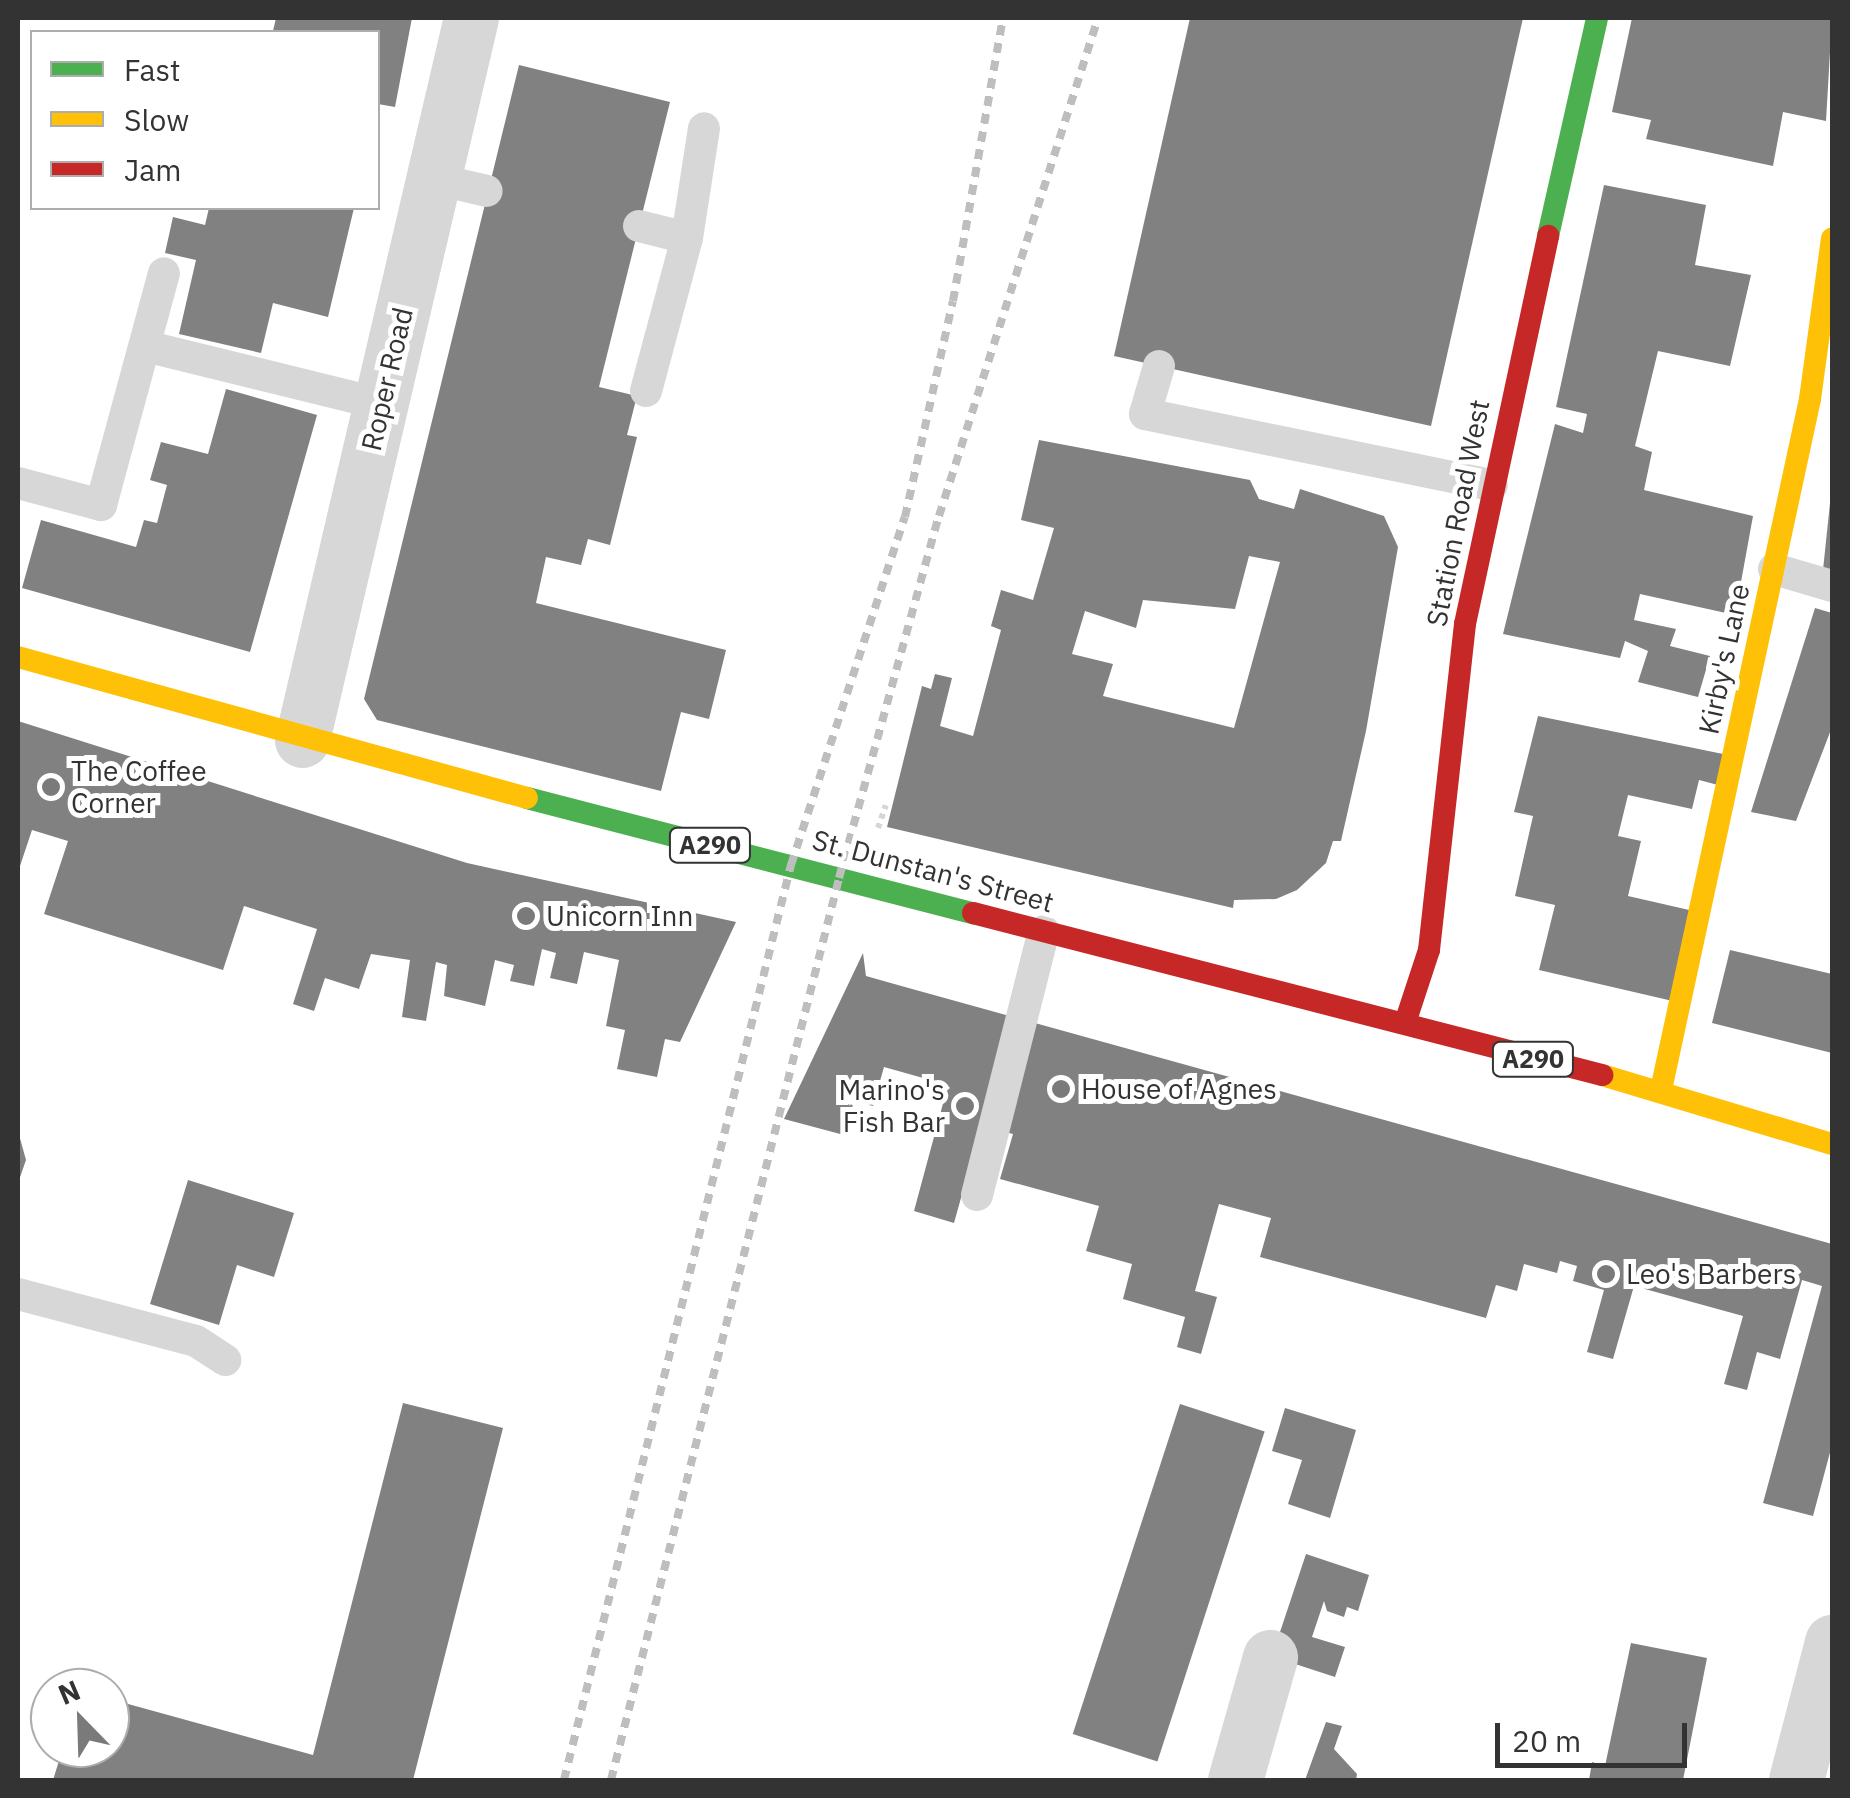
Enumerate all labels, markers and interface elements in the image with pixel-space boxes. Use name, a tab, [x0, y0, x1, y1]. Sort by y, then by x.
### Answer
legend	[30, 30, 380, 210]
text: Fast	[124, 50, 181, 89]
text: Slow	[124, 100, 189, 139]
text: Jam	[124, 150, 182, 189]
street label: Roper Road	[354, 304, 420, 454]
street label: Station Road West	[1420, 397, 1496, 629]
street label: Kirby's Lane	[1692, 581, 1756, 737]
place label: The Coffee Corner	[71, 754, 207, 820]
marker: The Coffee Corner	[40, 776, 62, 798]
street label: St. Dunstan's Street	[809, 823, 1057, 919]
road number: A290	[668, 825, 752, 865]
place label: Unicorn Inn	[546, 899, 693, 933]
marker: Unicorn Inn	[515, 905, 537, 927]
road number: A290	[1490, 1039, 1576, 1079]
place label: House of Agnes	[1081, 1072, 1277, 1106]
place label: Marino's Fish Bar	[839, 1073, 945, 1139]
marker: House of Agnes	[1050, 1078, 1072, 1100]
marker: Marino's Fish Bar	[954, 1095, 976, 1117]
place label: Leo's Barbers	[1626, 1257, 1796, 1291]
marker: Leo's Barbers	[1595, 1263, 1617, 1285]
north arrow	[30, 1668, 130, 1768]
text: N	[52, 1671, 85, 1713]
scale bar	[1500, 1703, 1692, 1765]
text: 20 m	[1512, 1721, 1581, 1760]

